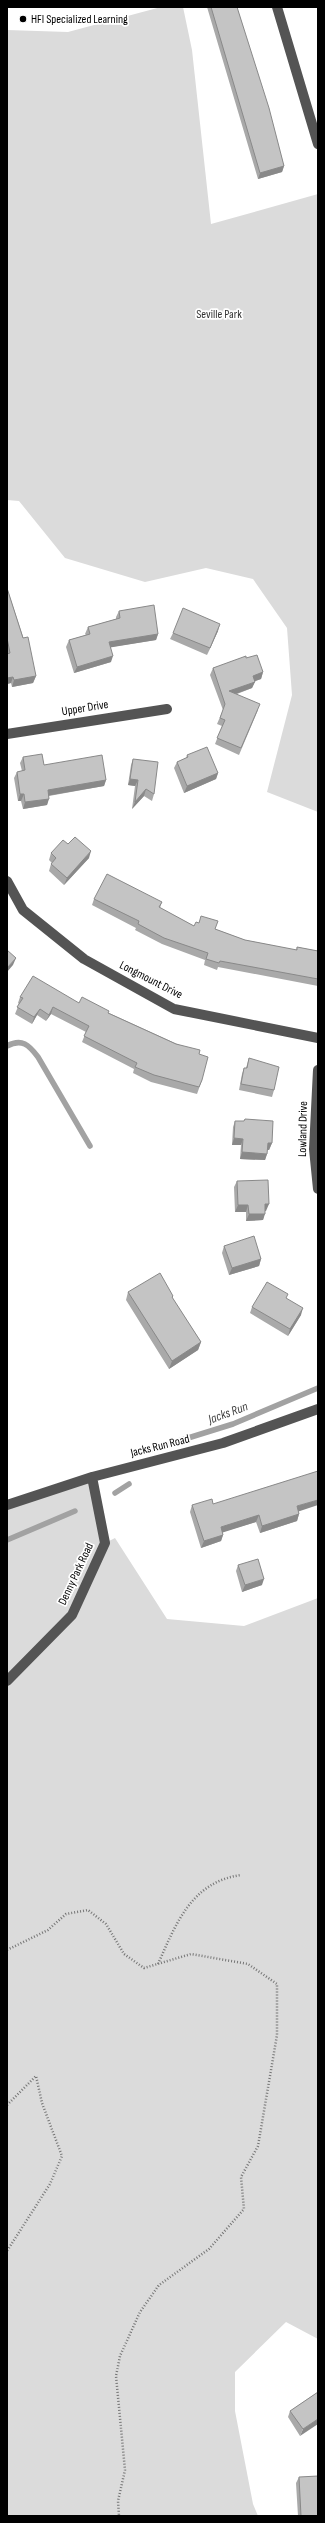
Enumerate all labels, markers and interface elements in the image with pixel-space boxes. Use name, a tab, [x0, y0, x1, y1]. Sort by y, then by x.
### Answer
place label: HFI Specialized Learning	[31, 12, 128, 27]
marker: HFI Specialized Learning	[18, 14, 28, 24]
park label: Seville Park	[196, 307, 242, 322]
street label: Upper Drive	[61, 697, 110, 719]
street label: Longmount Drive	[117, 958, 185, 1002]
street label: Lowland Drive	[295, 1101, 311, 1157]
water label: Jacks Run	[205, 1398, 251, 1428]
street label: Jacks Run Road	[128, 1431, 191, 1461]
street label: Denny Park Road	[55, 1540, 97, 1608]

